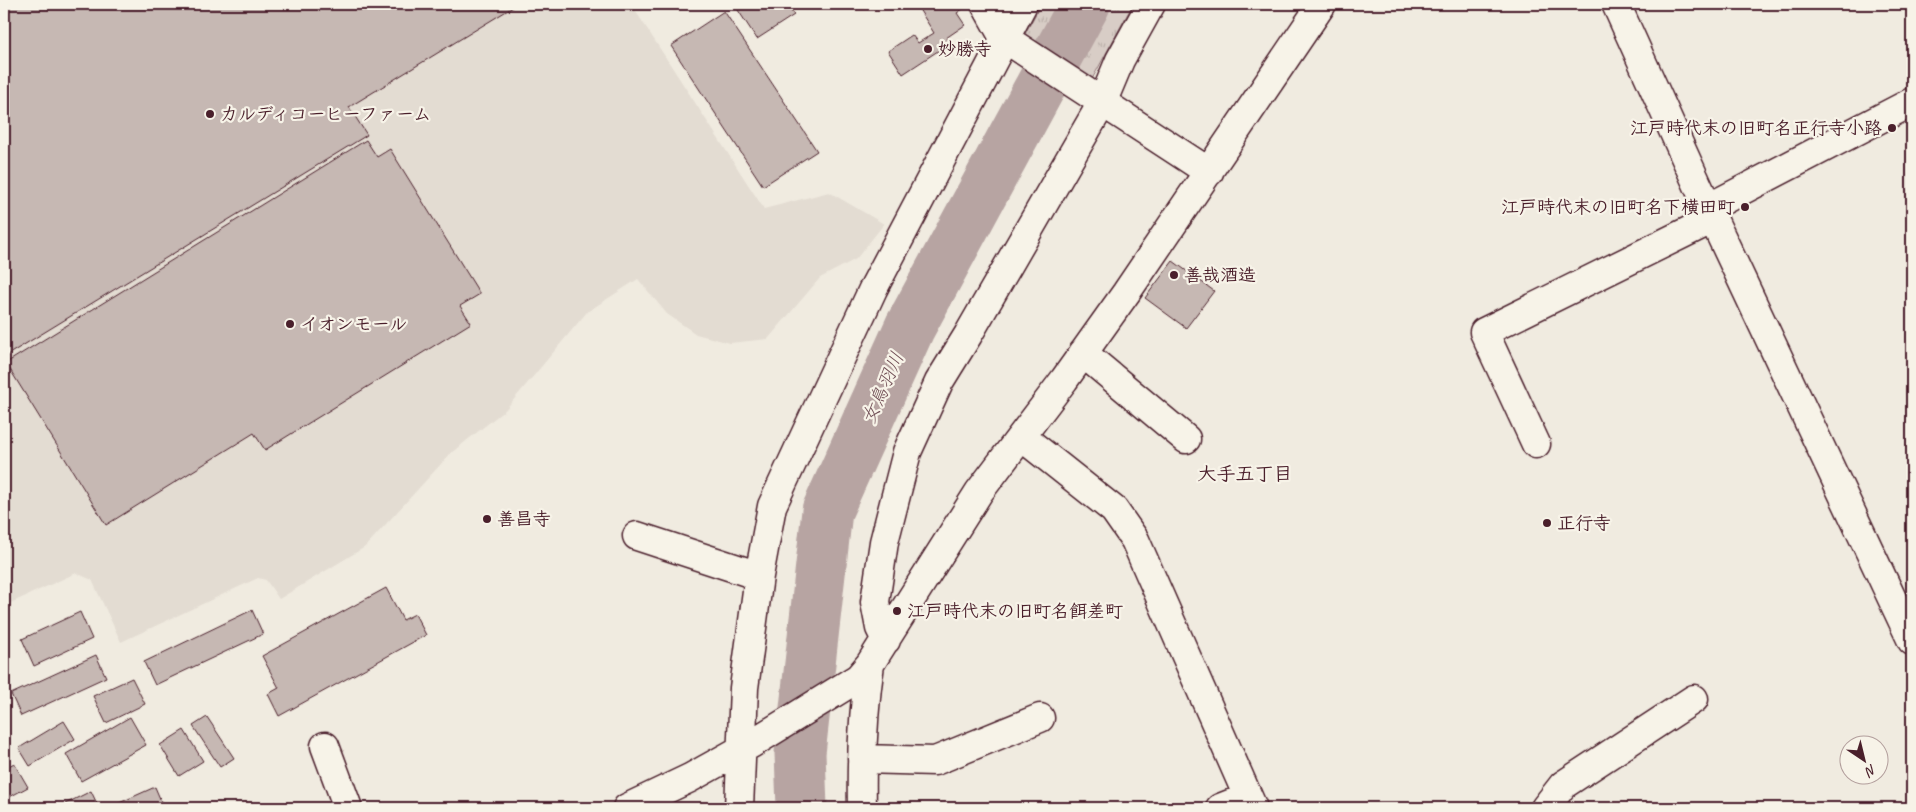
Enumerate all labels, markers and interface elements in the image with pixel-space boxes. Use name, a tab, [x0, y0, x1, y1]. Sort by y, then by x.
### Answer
place label: 妙勝寺	[938, 38, 992, 60]
marker: 妙勝寺	[922, 43, 934, 55]
place label: カルディコーヒーファーム	[220, 103, 431, 125]
marker: カルディコーヒーファーム	[204, 108, 216, 120]
place label: 江戸時代末の旧町名正行寺小路	[1630, 117, 1882, 139]
marker: 江戸時代末の旧町名正行寺小路	[1886, 122, 1898, 134]
place label: 江戸時代末の旧町名下横田町	[1501, 196, 1735, 218]
marker: 江戸時代末の旧町名下横田町	[1739, 201, 1751, 213]
place label: 善哉酒造	[1184, 264, 1256, 286]
marker: 善哉酒造	[1168, 269, 1180, 281]
place label: イオンモール	[300, 313, 407, 335]
marker: イオンモール	[284, 318, 296, 330]
water label: 女鳥羽川	[857, 348, 909, 428]
district label: 大手五丁目	[1197, 462, 1293, 486]
place label: 善昌寺	[497, 508, 551, 530]
place label: 正行寺	[1557, 512, 1611, 534]
marker: 善昌寺	[481, 513, 493, 525]
marker: 正行寺	[1541, 517, 1553, 529]
place label: 江戸時代末の旧町名餌差町	[907, 600, 1123, 622]
marker: 江戸時代末の旧町名餌差町	[891, 605, 903, 617]
north arrow	[1838, 734, 1888, 784]
text: N	[1861, 761, 1880, 781]

